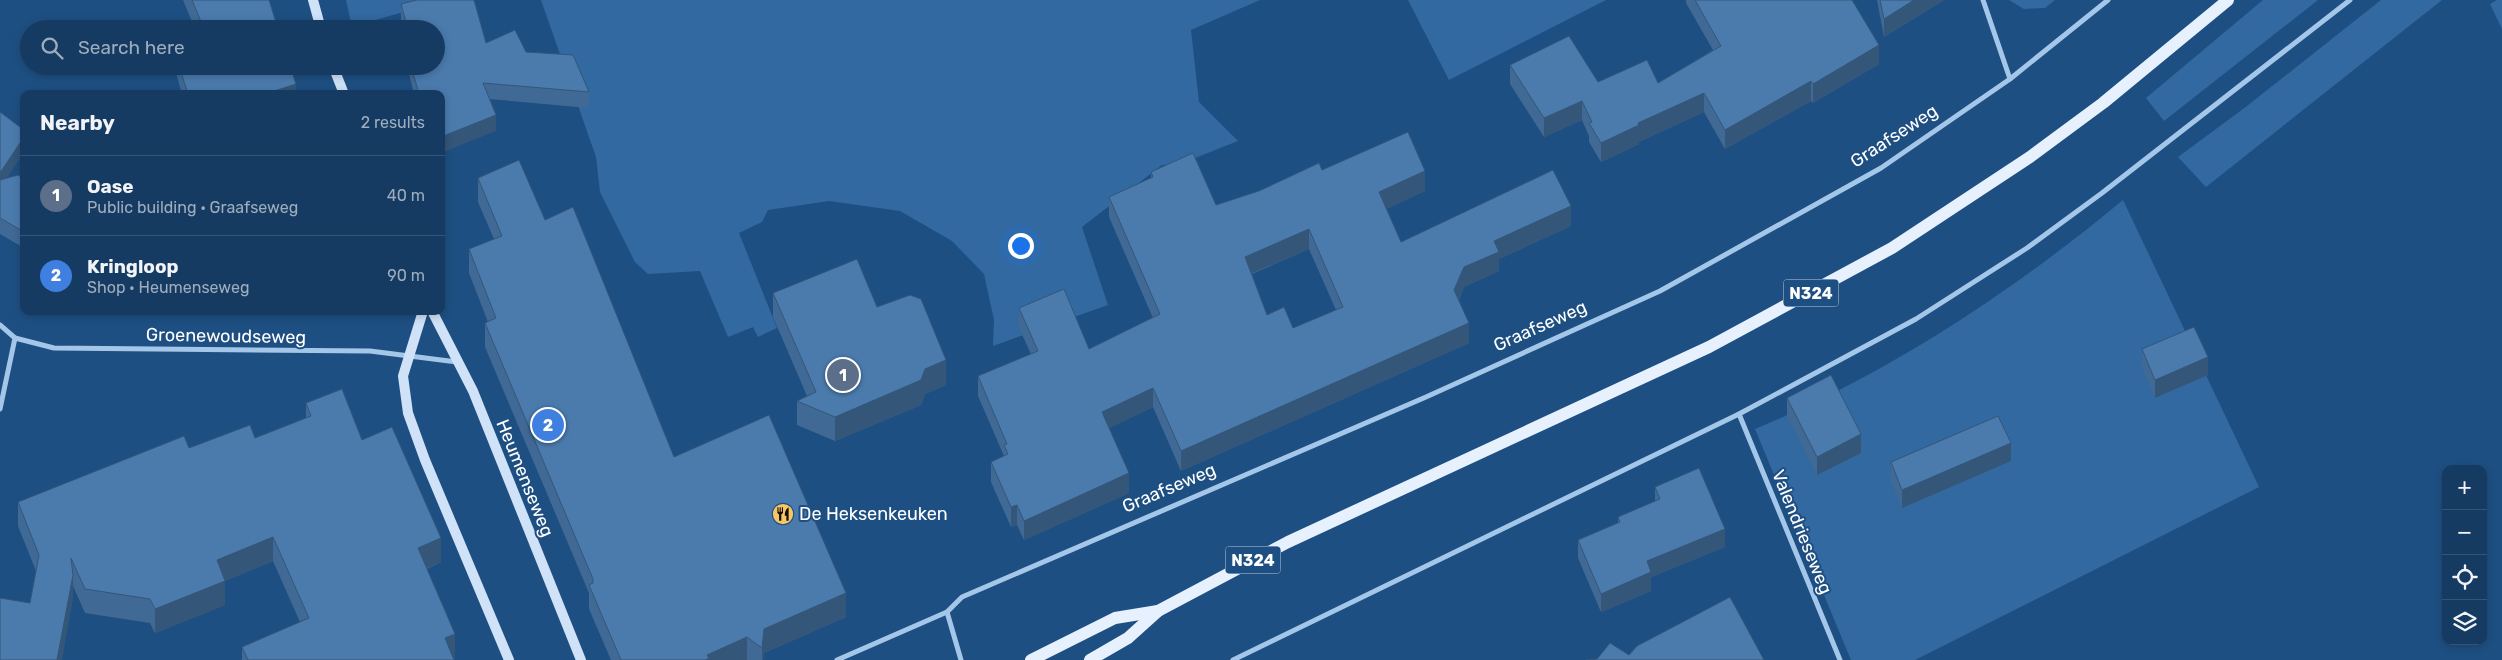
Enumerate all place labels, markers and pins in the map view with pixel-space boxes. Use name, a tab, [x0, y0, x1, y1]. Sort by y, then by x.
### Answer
pin: 1	[827, 356, 859, 394]
pin: 2	[532, 406, 564, 444]
restaurant icon: De Heksenkeuken	[771, 502, 795, 526]
place label: De Heksenkeuken	[799, 503, 948, 525]

